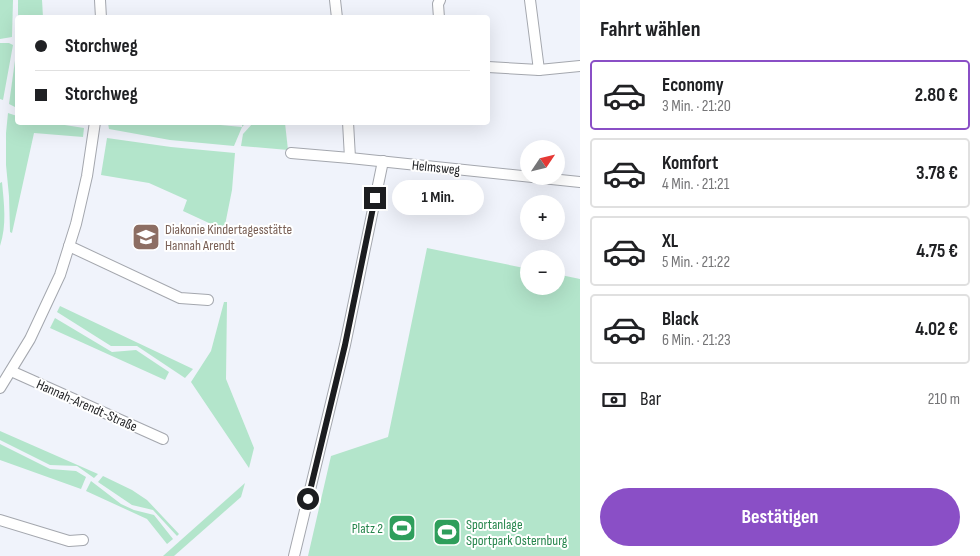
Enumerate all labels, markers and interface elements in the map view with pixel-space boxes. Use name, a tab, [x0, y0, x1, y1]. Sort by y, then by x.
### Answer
text: Fahrt wählen	[600, 16, 701, 43]
text: Storchweg	[65, 35, 138, 58]
icon: car	[602, 73, 647, 118]
text: Economy	[662, 74, 724, 97]
text: Storchweg	[65, 83, 138, 106]
text: 2.80 €	[915, 84, 958, 107]
text: 3 Min. · 21:20	[662, 97, 731, 116]
north arrow	[520, 140, 565, 185]
map controls	[520, 140, 565, 295]
icon: car	[602, 151, 647, 196]
text: Komfort	[662, 152, 718, 175]
street label: Helmsweg	[411, 157, 461, 179]
text: 3.78 €	[916, 162, 958, 185]
text: 4 Min. · 21:21	[662, 175, 729, 194]
callout: 1 Min.	[392, 180, 485, 216]
route end	[364, 187, 386, 209]
text: 1 Min.	[422, 188, 454, 207]
button: +	[520, 195, 565, 240]
place label: Diakonie Kindertagesstätte Hannah Arendt	[165, 221, 292, 254]
school or university icon: Diakonie Kindertagesstätte Hannah Arendt	[131, 222, 161, 252]
icon: car	[602, 229, 647, 274]
text: XL	[662, 230, 678, 253]
text: 4.75 €	[916, 240, 958, 263]
button: −	[520, 250, 565, 295]
text: 5 Min. · 21:22	[662, 253, 730, 272]
icon: car	[602, 307, 647, 352]
text: Black	[662, 308, 699, 331]
text: 4.02 €	[915, 318, 958, 341]
text: 6 Min. · 21:23	[662, 331, 731, 350]
street label: Hannah-Arendt-Straße	[34, 376, 140, 435]
icon: cash	[600, 386, 628, 414]
text: Bar	[640, 388, 661, 411]
text: 210 m	[928, 390, 960, 409]
route start	[297, 488, 319, 510]
button: Bestätigen	[600, 488, 960, 546]
sports icon: Platz 2	[387, 513, 417, 543]
place label: Sportanlage Sportpark Osternburg	[466, 516, 568, 549]
sports icon: Sportanlage Sportpark Osternburg	[432, 517, 462, 547]
place label: Platz 2	[352, 520, 383, 537]

